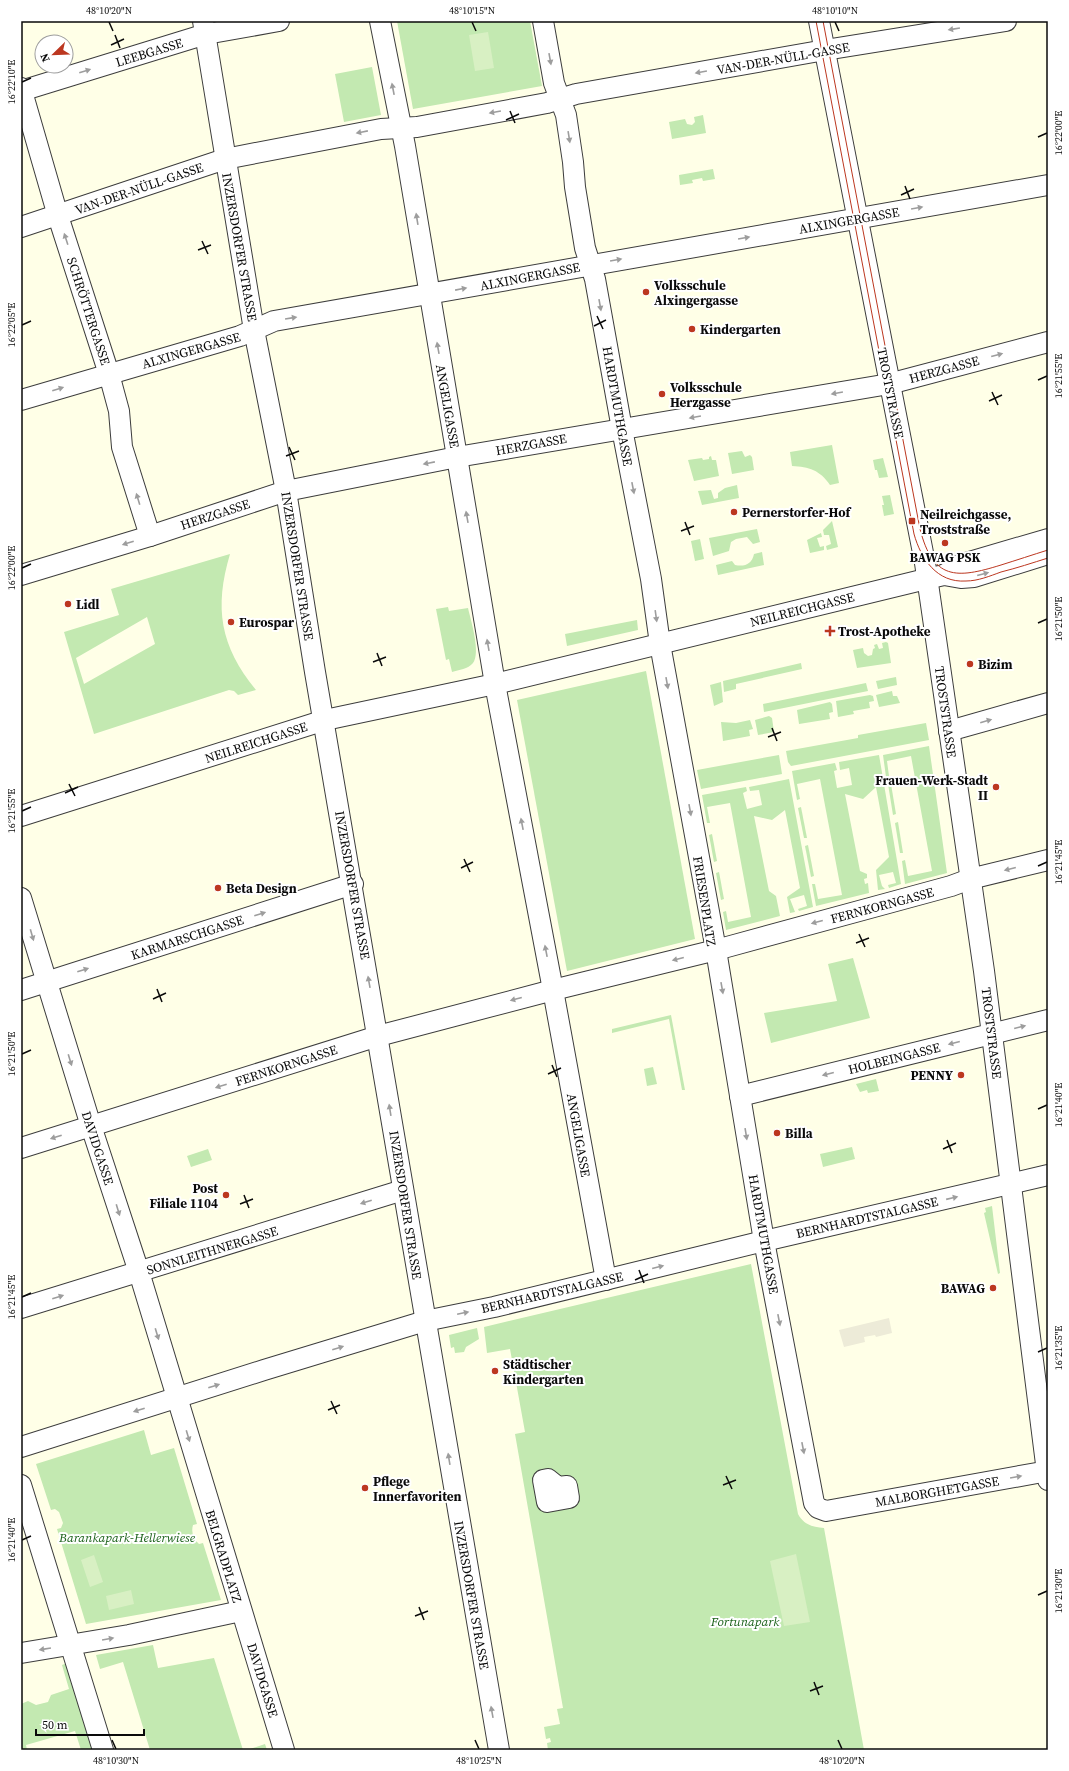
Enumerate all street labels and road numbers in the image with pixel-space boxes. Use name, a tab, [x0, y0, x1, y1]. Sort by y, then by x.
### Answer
street label: LEEBGASSE	[113, 34, 185, 71]
street label: VAN-DER-NÜLL-GASSE	[715, 38, 851, 79]
street label: VAN-DER-NÜLL-GASSE	[73, 158, 206, 218]
street label: INZERSDORFER STRASSE	[218, 172, 261, 323]
street label: ALXINGERGASSE	[798, 203, 901, 238]
street label: SCHRÖTTERGASSE	[63, 255, 114, 367]
street label: ALXINGERGASSE	[479, 258, 582, 295]
street label: ALXINGERGASSE	[140, 328, 242, 373]
street label: HARDTMUTHGASSE	[599, 345, 636, 467]
street label: TROSTSTRASSE	[873, 346, 908, 440]
street label: HERZGASSE	[907, 352, 981, 387]
street label: ANGELIGASSE	[432, 363, 463, 449]
street label: HERZGASSE	[494, 430, 568, 459]
street label: INZERSDORFER STRASSE	[277, 491, 318, 642]
street label: HERZGASSE	[178, 495, 252, 534]
street label: NEILREICHGASSE	[748, 588, 856, 631]
street label: TROSTSTRASSE	[931, 665, 960, 759]
street label: NEILREICHGASSE	[203, 718, 310, 767]
street label: INZERSDORFER STRASSE	[331, 810, 374, 961]
street label: FRIESENPLATZ	[689, 855, 720, 947]
street label: FERNKORNGASSE	[829, 883, 936, 927]
street label: KARMARSCHGASSE	[129, 911, 246, 964]
street label: TROSTSTRASSE	[977, 986, 1006, 1080]
street label: HOLBEINGASSE	[846, 1039, 942, 1078]
street label: FERNKORNGASSE	[233, 1041, 339, 1090]
street label: ANGELIGASSE	[563, 1092, 594, 1178]
street label: DAVIDGASSE	[78, 1109, 118, 1187]
street label: INZERSDORFER STRASSE	[385, 1130, 426, 1281]
street label: HARDTMUTHGASSE	[745, 1173, 782, 1295]
street label: BERNHARDTSTALGASSE	[794, 1193, 940, 1242]
street label: SONNLEITHNERGASSE	[144, 1222, 280, 1279]
street label: BERNHARDTSTALGASSE	[479, 1268, 625, 1317]
street label: MALBORGHETGASSE	[874, 1472, 1001, 1511]
street label: BELGRADPLATZ	[201, 1508, 246, 1605]
street label: INZERSDORFER STRASSE	[450, 1520, 493, 1671]
street label: DAVIDGASSE	[243, 1641, 282, 1719]

